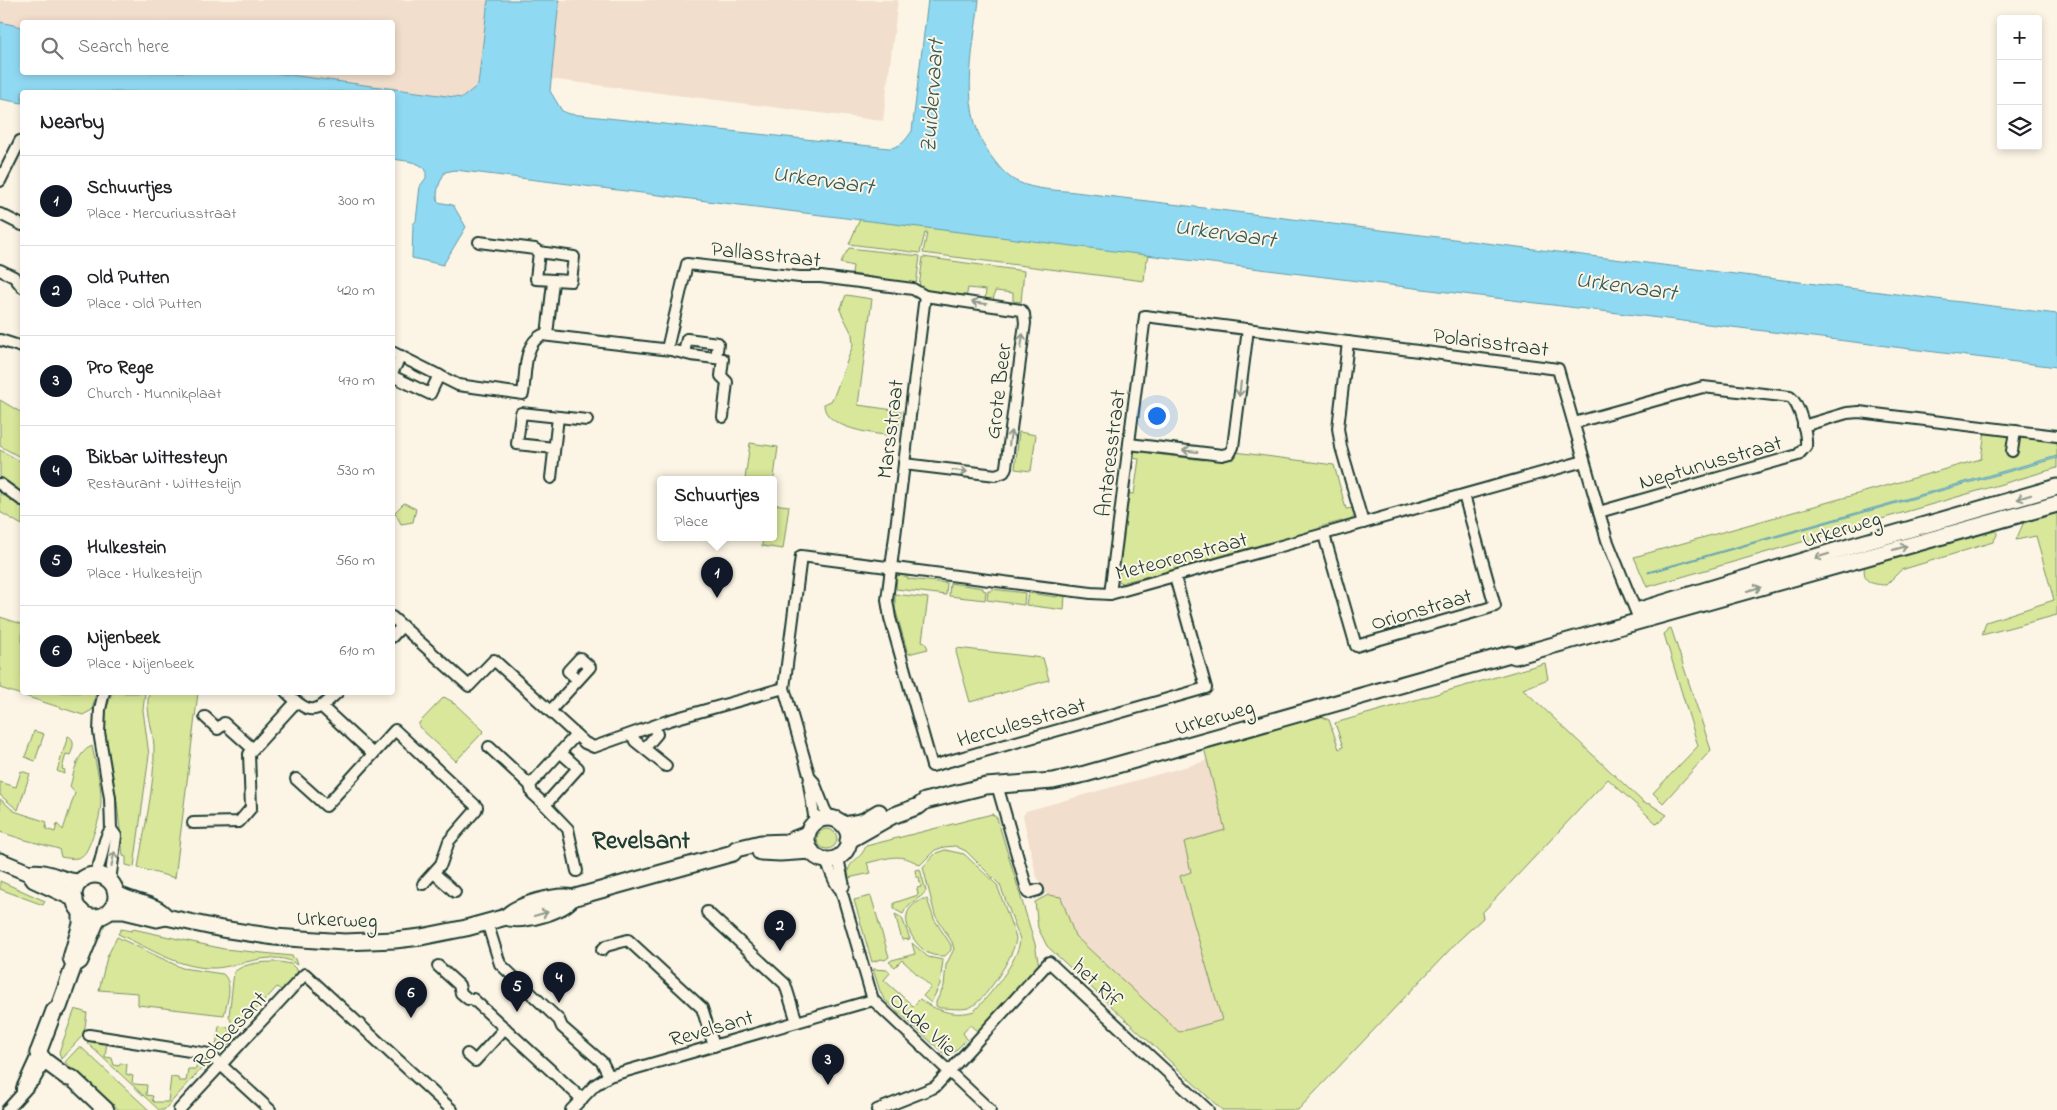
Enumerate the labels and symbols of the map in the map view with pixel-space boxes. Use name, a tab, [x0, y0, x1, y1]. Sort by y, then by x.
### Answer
water label: Zuidervaart	[912, 36, 955, 154]
water label: Urkervaart	[770, 157, 878, 206]
water label: Urkervaart	[1172, 210, 1280, 259]
street label: Pallasstraat	[709, 234, 823, 278]
water label: Urkervaart	[1573, 263, 1681, 312]
one-way arrow	[971, 298, 987, 308]
street label: Polarisstraat	[1431, 321, 1551, 367]
one-way arrow	[1017, 334, 1027, 350]
street label: Grote Beer	[978, 342, 1022, 441]
street label: Marsstraat	[870, 377, 914, 481]
one-way arrow	[1235, 381, 1245, 397]
street label: Antaresstraat	[1088, 387, 1136, 519]
your location	[1144, 403, 1170, 429]
street label: Neptunusstraat	[1635, 428, 1787, 500]
one-way arrow	[1005, 430, 1015, 446]
one-way arrow	[1182, 446, 1198, 456]
one-way arrow	[952, 466, 968, 476]
one-way arrow	[2017, 493, 2032, 502]
street label: Urkerweg	[1798, 504, 1886, 559]
street label: Meteorenstraat	[1112, 525, 1252, 591]
one-way arrow	[1892, 542, 1908, 552]
one-way arrow	[1814, 551, 1830, 561]
pin: 1	[701, 557, 733, 598]
street label: Orionstraat	[1367, 581, 1477, 641]
one-way arrow	[1745, 584, 1761, 594]
street label: Herculesstraat	[953, 690, 1091, 758]
street label: Urkerweg	[1171, 692, 1259, 746]
district label: Revelsant	[592, 824, 690, 860]
one-way arrow	[108, 851, 118, 867]
street label: Urkerweg	[296, 904, 378, 939]
one-way arrow	[533, 909, 549, 918]
pin: 2	[764, 910, 796, 951]
street label: het Rif	[1063, 952, 1129, 1017]
pin: 4	[543, 962, 575, 1003]
pin: 5	[501, 971, 533, 1012]
pin: 6	[395, 977, 427, 1018]
street label: Robbesant	[187, 984, 276, 1077]
street label: Oude Vlie	[881, 985, 963, 1065]
street label: Revelsant	[666, 1002, 758, 1057]
pin: 3	[812, 1044, 844, 1085]

